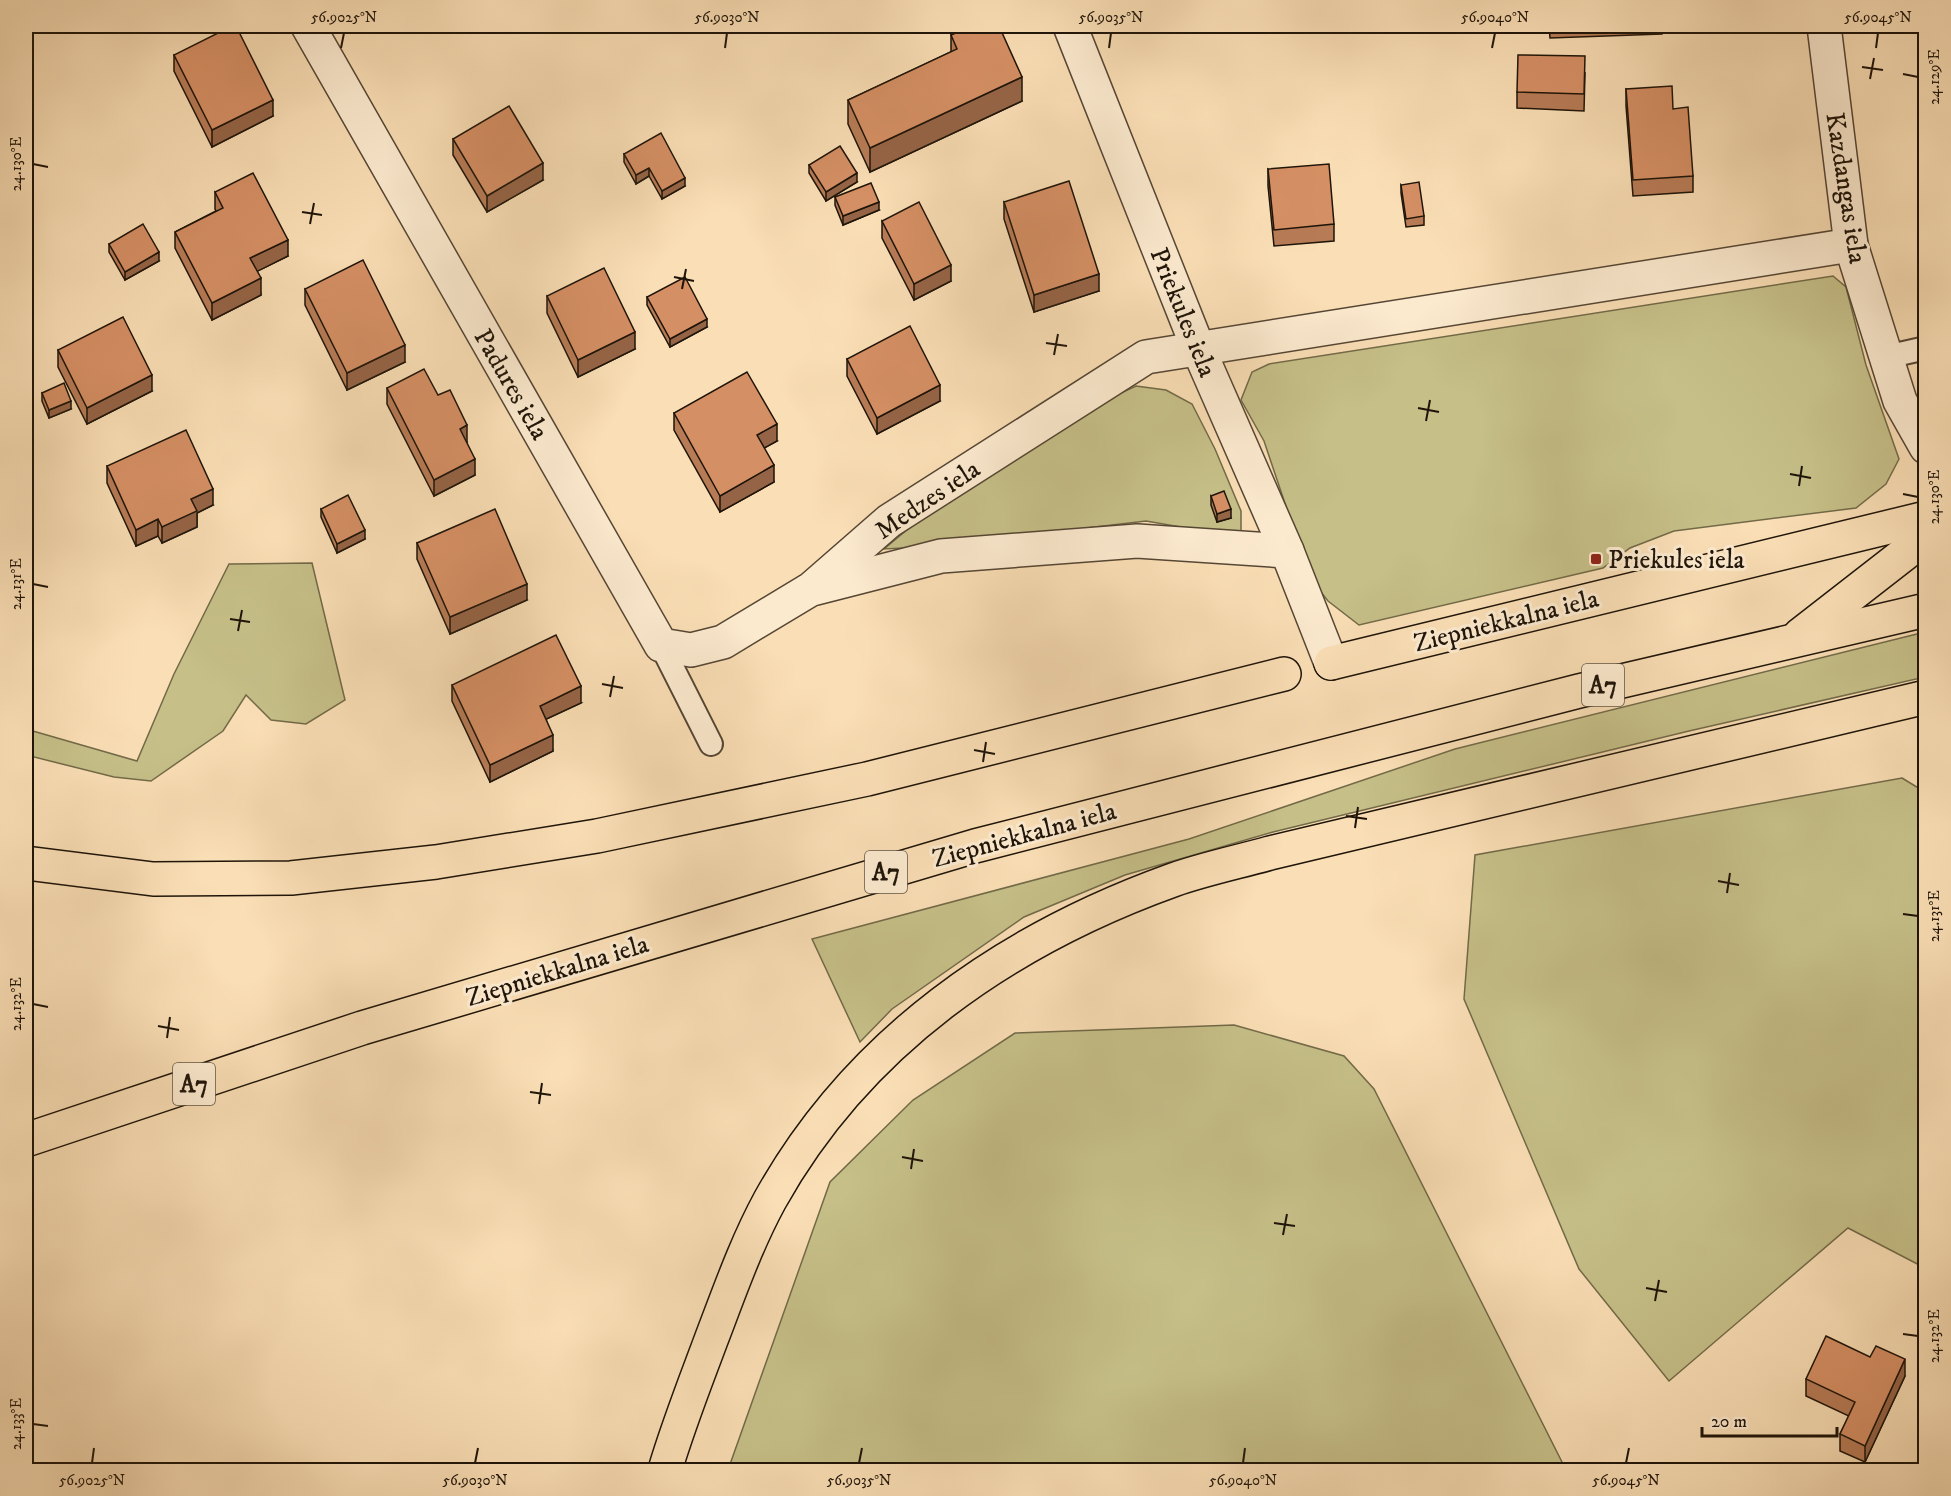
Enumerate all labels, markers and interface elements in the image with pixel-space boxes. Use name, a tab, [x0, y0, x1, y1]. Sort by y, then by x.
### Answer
text: 56.9025°N	[311, 8, 377, 27]
text: 56.9030°N	[694, 8, 760, 27]
text: 56.9035°N	[1079, 8, 1143, 27]
text: 56.9040°N	[1461, 8, 1529, 27]
text: 56.9045°N	[1844, 8, 1912, 27]
text: 24.129°E	[1925, 49, 1944, 105]
street label: Kazdangas iela	[1817, 110, 1874, 266]
text: 24.130°E	[7, 136, 26, 191]
street label: Priekules iela	[1142, 243, 1223, 382]
street label: Padures iela	[466, 323, 556, 446]
street label: Medzes iela	[869, 453, 987, 547]
text: 24.130°E	[1925, 469, 1944, 524]
place label: Priekules iela	[1608, 544, 1745, 577]
marker: Priekules iela	[1589, 552, 1603, 566]
text: 24.131°E	[7, 558, 26, 610]
street label: Ziepniekkalna iela	[1411, 583, 1602, 660]
road number: A7	[1582, 664, 1624, 706]
street label: Ziepniekkalna iela	[929, 795, 1120, 876]
road number: A7	[865, 851, 907, 893]
text: 24.131°E	[1925, 890, 1944, 942]
street label: Ziepniekkalna iela	[462, 928, 653, 1015]
text: 24.132°E	[7, 977, 26, 1031]
road number: A7	[173, 1063, 215, 1105]
text: 24.132°E	[1925, 1309, 1944, 1363]
text: 24.133°E	[7, 1398, 26, 1450]
scale bar	[1702, 1400, 1837, 1438]
text: 20 m	[1711, 1411, 1747, 1433]
text: 56.9025°N	[59, 1471, 125, 1490]
text: 56.9030°N	[442, 1471, 508, 1490]
text: 56.9035°N	[827, 1471, 891, 1490]
text: 56.9040°N	[1209, 1471, 1277, 1490]
text: 56.9045°N	[1592, 1471, 1660, 1490]

